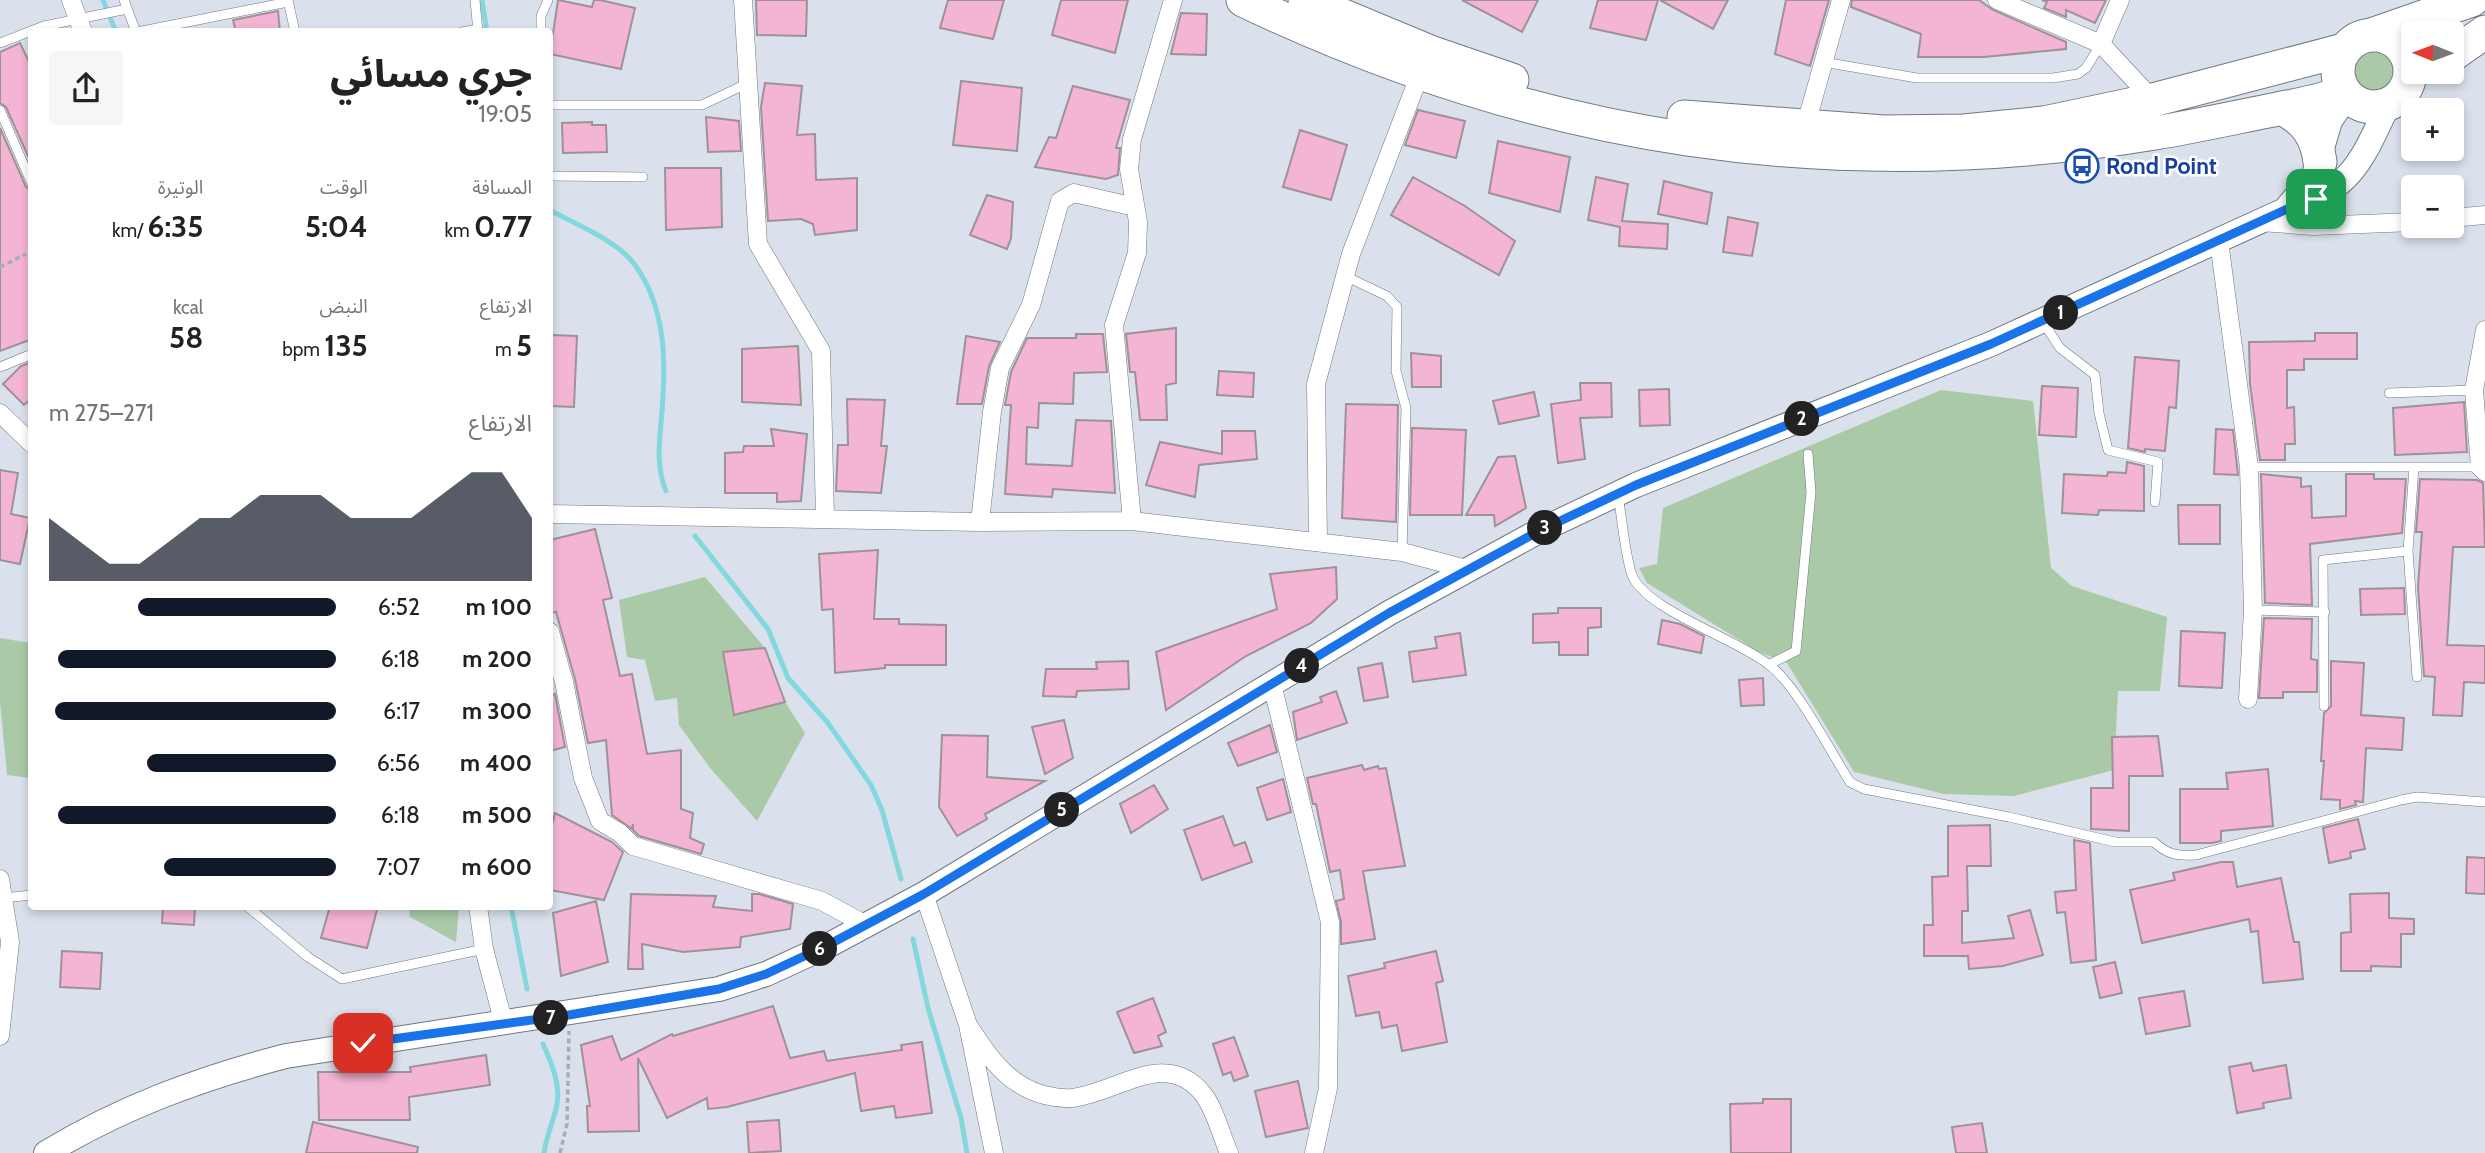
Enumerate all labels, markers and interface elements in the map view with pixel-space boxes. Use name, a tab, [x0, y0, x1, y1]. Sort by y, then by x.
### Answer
north arrow	[2401, 21, 2464, 84]
map controls	[2401, 21, 2464, 238]
text: جري مسائي	[330, 50, 532, 97]
button: share	[49, 51, 123, 125]
button: +	[2401, 98, 2464, 161]
text: 19:05	[478, 100, 532, 128]
bus stop icon: Rond Point	[2063, 147, 2101, 185]
place label: Rond Point	[2106, 152, 2217, 180]
pin	[2286, 169, 2346, 229]
button: −	[2401, 175, 2464, 238]
text: الوتيرة	[158, 176, 203, 199]
text: الوقت	[320, 176, 368, 199]
text: المسافة	[472, 176, 532, 199]
icon: arrive	[2297, 180, 2335, 218]
text: 6:35	[148, 208, 203, 245]
text: 5:04	[305, 208, 368, 245]
text: 0.77	[474, 208, 532, 245]
text: /km	[112, 219, 148, 242]
text: km	[444, 219, 474, 242]
text: النبض	[319, 295, 368, 318]
text: الارتفاع	[480, 295, 532, 318]
text: kcal	[173, 296, 203, 319]
pin: 1	[2044, 296, 2078, 330]
text: 1	[2057, 301, 2064, 324]
text: 58	[169, 319, 203, 356]
text: 135	[324, 327, 368, 364]
text: 5	[516, 327, 532, 364]
text: bpm	[282, 338, 324, 361]
text: m	[495, 338, 516, 361]
text: 271–275 m	[49, 399, 154, 427]
pin: 2	[1784, 402, 1820, 436]
text: 2	[1796, 407, 1807, 430]
text: الارتفاع	[469, 409, 532, 437]
pin: 3	[1528, 510, 1562, 546]
text: 3	[1539, 516, 1550, 539]
text: 6:52	[378, 593, 420, 621]
text: 100 m	[466, 593, 532, 621]
text: 6:18	[381, 645, 420, 673]
text: 200 m	[462, 645, 532, 673]
pin: 4	[1284, 648, 1320, 684]
text: 4	[1296, 654, 1307, 677]
text: 6:17	[383, 697, 420, 725]
text: 300 m	[462, 697, 532, 725]
text: 6:56	[377, 749, 420, 777]
text: 400 m	[460, 749, 532, 777]
pin: 5	[1044, 792, 1080, 828]
text: 5	[1056, 798, 1067, 821]
text: 6:18	[381, 801, 420, 829]
text: 500 m	[462, 801, 532, 829]
text: 7:07	[376, 853, 420, 881]
text: 600 m	[461, 853, 532, 881]
pin: 6	[802, 932, 838, 967]
text: 6	[814, 937, 825, 960]
pin: 7	[534, 1000, 568, 1036]
text: 7	[546, 1006, 555, 1029]
pin	[333, 1013, 393, 1073]
icon: check	[344, 1024, 382, 1062]

